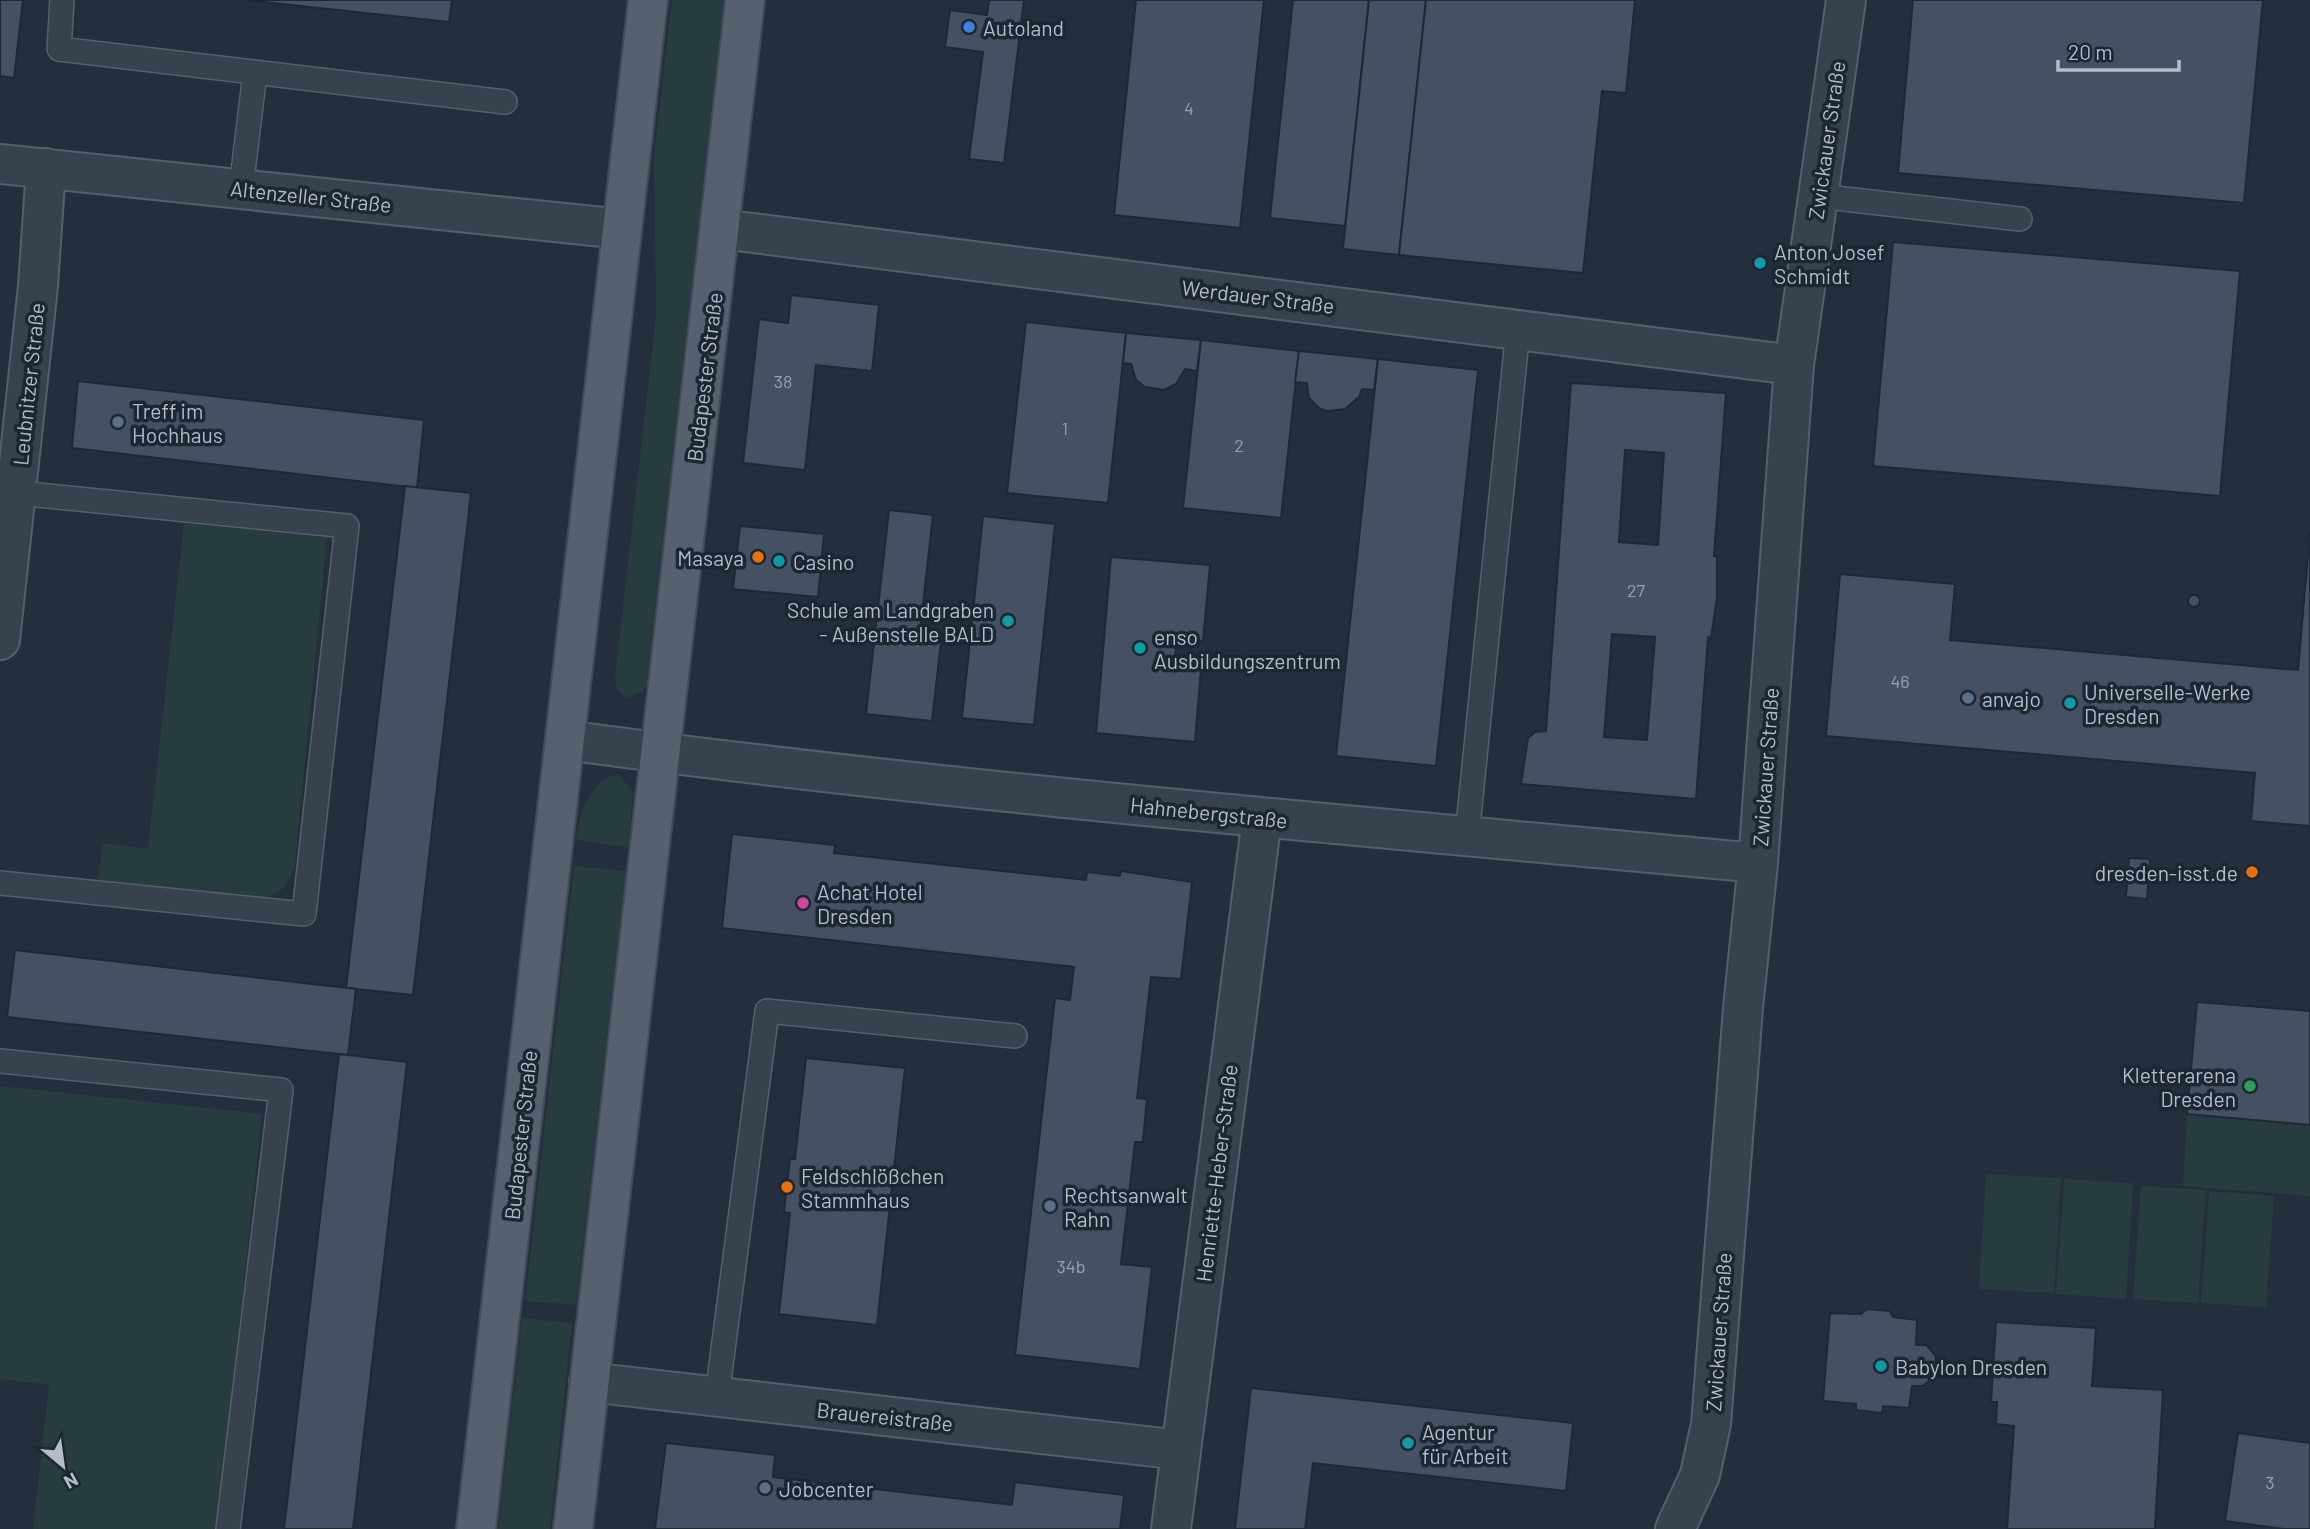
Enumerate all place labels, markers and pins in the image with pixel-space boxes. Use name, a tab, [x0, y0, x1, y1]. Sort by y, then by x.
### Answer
place label: Autoland	[983, 15, 1064, 40]
marker: Autoland	[961, 19, 977, 35]
place label: Anton Josef Schmidt	[1774, 239, 1885, 288]
marker: Anton Josef Schmidt	[1752, 255, 1768, 271]
place label: Treff im Hochhaus	[132, 398, 223, 447]
marker: Treff im Hochhaus	[110, 414, 126, 430]
place label: Masaya	[677, 545, 744, 570]
marker: Masaya	[750, 549, 766, 565]
place label: Casino	[793, 549, 854, 574]
marker: Casino	[771, 553, 787, 569]
place label: Schule am Landgraben - Außenstelle BALD	[787, 597, 994, 646]
marker: Schule am Landgraben - Außenstelle BALD	[1000, 613, 1016, 629]
place label: enso Ausbildungszentrum	[1154, 624, 1341, 673]
marker: enso Ausbildungszentrum	[1132, 640, 1148, 656]
place label: Universelle-Werke Dresden	[2084, 679, 2251, 728]
place label: anvajo	[1982, 686, 2041, 711]
marker: anvajo	[1960, 690, 1976, 706]
marker: Universelle-Werke Dresden	[2062, 695, 2078, 711]
place label: dresden-isst.de	[2095, 860, 2238, 885]
marker: dresden-isst.de	[2244, 864, 2260, 880]
place label: Achat Hotel Dresden	[817, 879, 923, 928]
marker: Achat Hotel Dresden	[795, 895, 811, 911]
place label: Kletterarena Dresden	[2122, 1062, 2236, 1111]
marker: Kletterarena Dresden	[2242, 1078, 2258, 1094]
place label: Feldschlößchen Stammhaus	[801, 1163, 944, 1212]
marker: Feldschlößchen Stammhaus	[779, 1179, 795, 1195]
place label: Rechtsanwalt Rahn	[1064, 1182, 1188, 1231]
marker: Rechtsanwalt Rahn	[1042, 1198, 1058, 1214]
place label: Babylon Dresden	[1895, 1354, 2047, 1379]
marker: Babylon Dresden	[1873, 1358, 1889, 1374]
place label: Agentur für Arbeit	[1422, 1419, 1509, 1468]
marker: Agentur für Arbeit	[1400, 1435, 1416, 1451]
place label: Jobcenter	[779, 1476, 874, 1501]
marker: Jobcenter	[757, 1480, 773, 1496]

